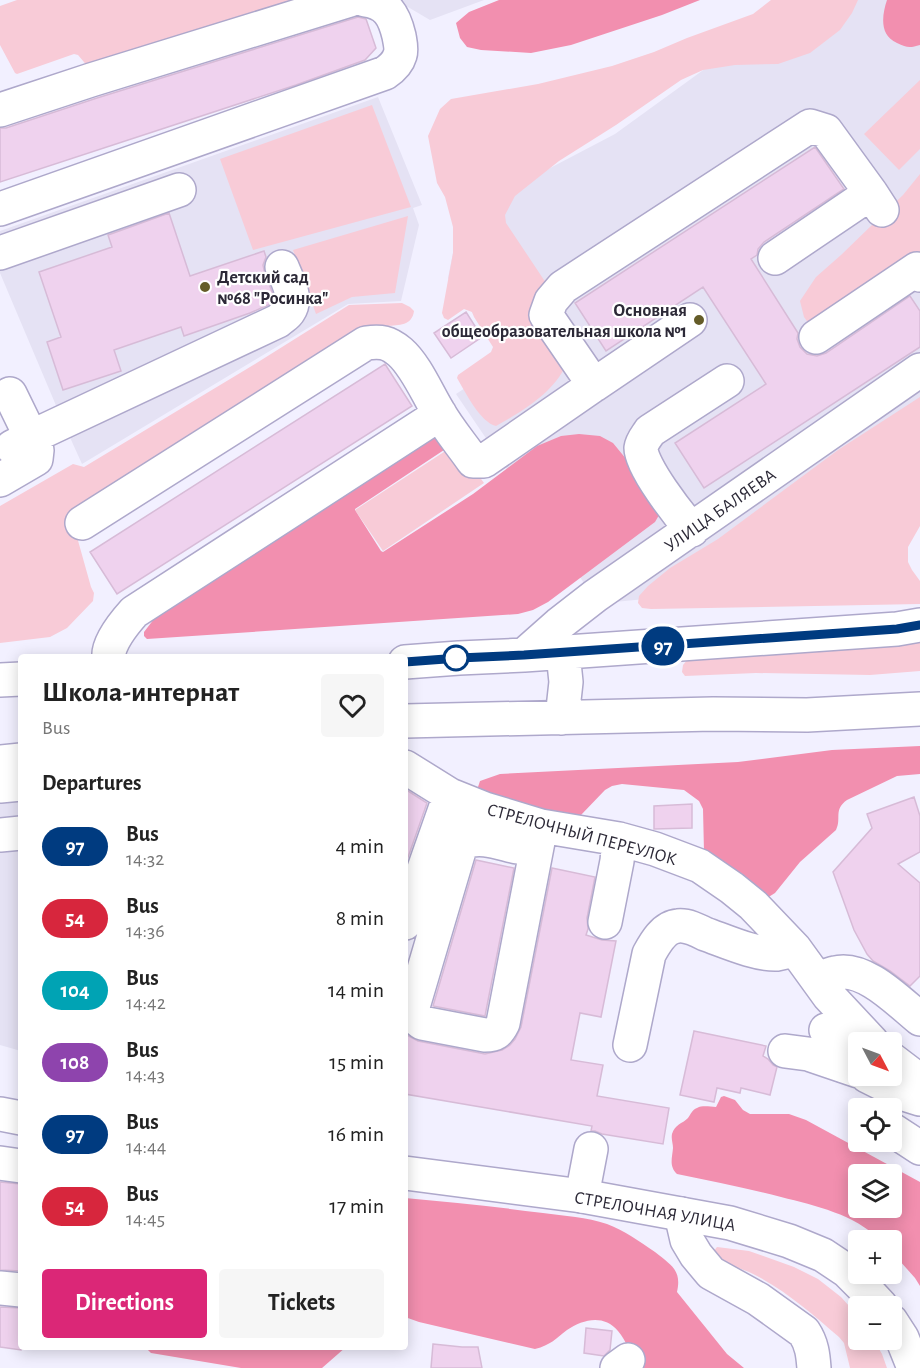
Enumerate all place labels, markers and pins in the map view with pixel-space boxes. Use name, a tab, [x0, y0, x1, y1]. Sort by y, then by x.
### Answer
place label: Детский сад №68 "Росинка"	[217, 269, 328, 308]
marker: Детский сад №68 "Росинка"	[198, 280, 212, 294]
place label: Основная общеобразовательная школа №1	[442, 302, 687, 341]
marker: Основная общеобразовательная школа №1	[692, 313, 706, 327]
unlabelled marker	[443, 645, 469, 671]

